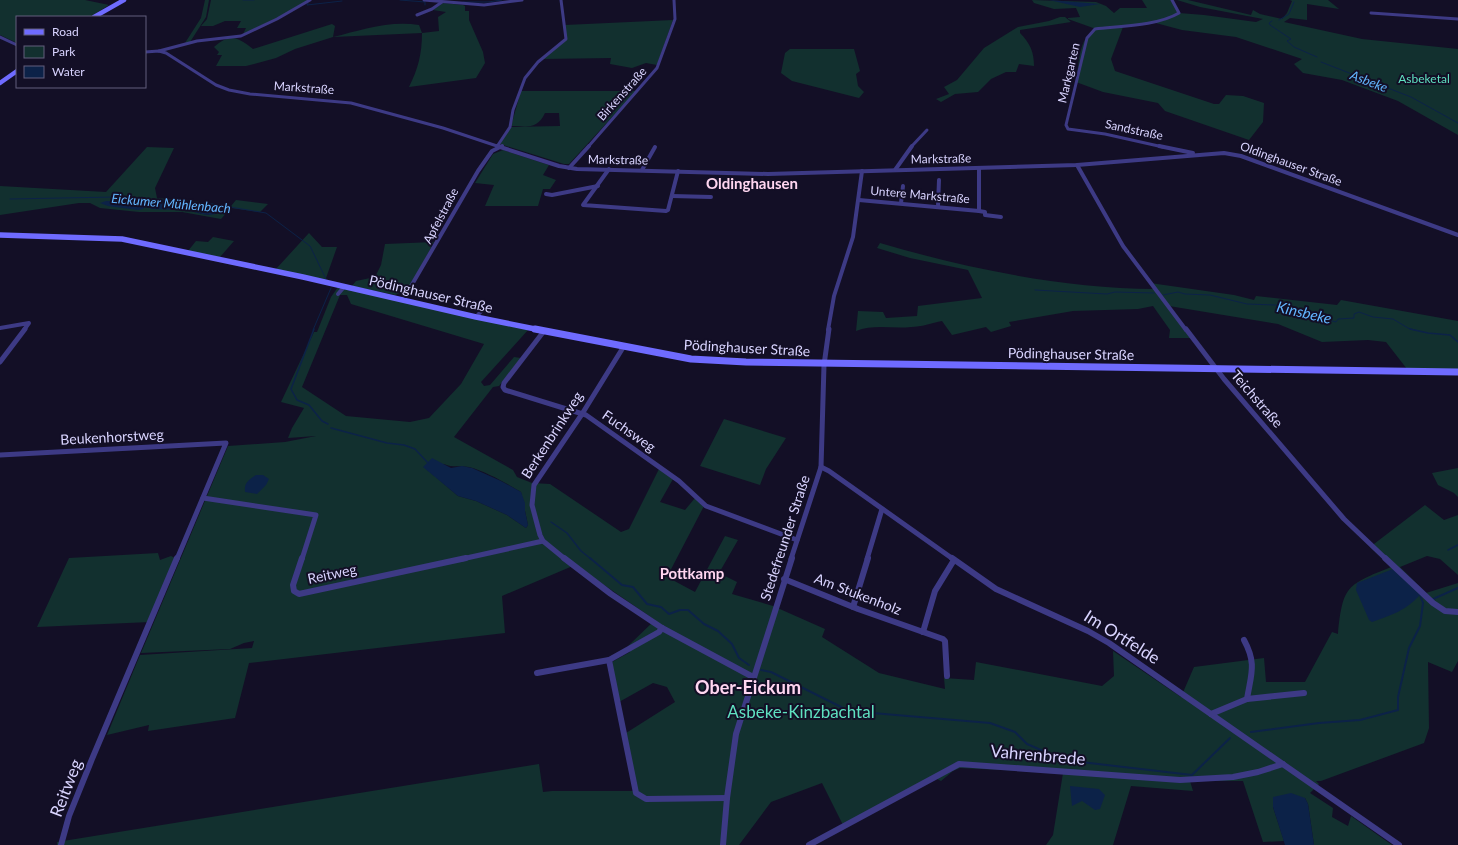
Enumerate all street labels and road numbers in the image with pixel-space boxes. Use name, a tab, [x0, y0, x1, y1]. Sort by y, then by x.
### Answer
street label: Markgarten	[1054, 41, 1083, 104]
street label: Birkenstraße	[594, 64, 650, 123]
street label: Markstraße	[273, 78, 335, 97]
street label: Sandstraße	[1104, 116, 1164, 143]
street label: Oldinghauser Straße	[1238, 138, 1344, 189]
street label: Markstraße	[911, 150, 971, 167]
street label: Markstraße	[588, 151, 648, 168]
street label: Untere Markstraße	[870, 183, 970, 206]
street label: Apfelstraße	[420, 185, 461, 246]
street label: Pödinghauser Straße	[368, 271, 495, 316]
street label: Pödinghauser Straße	[683, 336, 811, 359]
street label: Pödinghauser Straße	[1008, 344, 1134, 363]
street label: Teichstraße	[1228, 367, 1287, 431]
street label: Berkenbrinkweg	[517, 388, 586, 481]
street label: Fuchsweg	[599, 406, 659, 455]
street label: Beukenhorstweg	[60, 425, 164, 448]
street label: Stedefreunder Straße	[756, 473, 813, 603]
street label: Reitweg	[306, 560, 358, 587]
street label: Am Stukenholz	[812, 569, 904, 618]
street label: Im Ortfelde	[1080, 605, 1164, 668]
street label: Vahrenbrede	[990, 740, 1086, 769]
street label: Reitweg	[45, 756, 86, 820]

